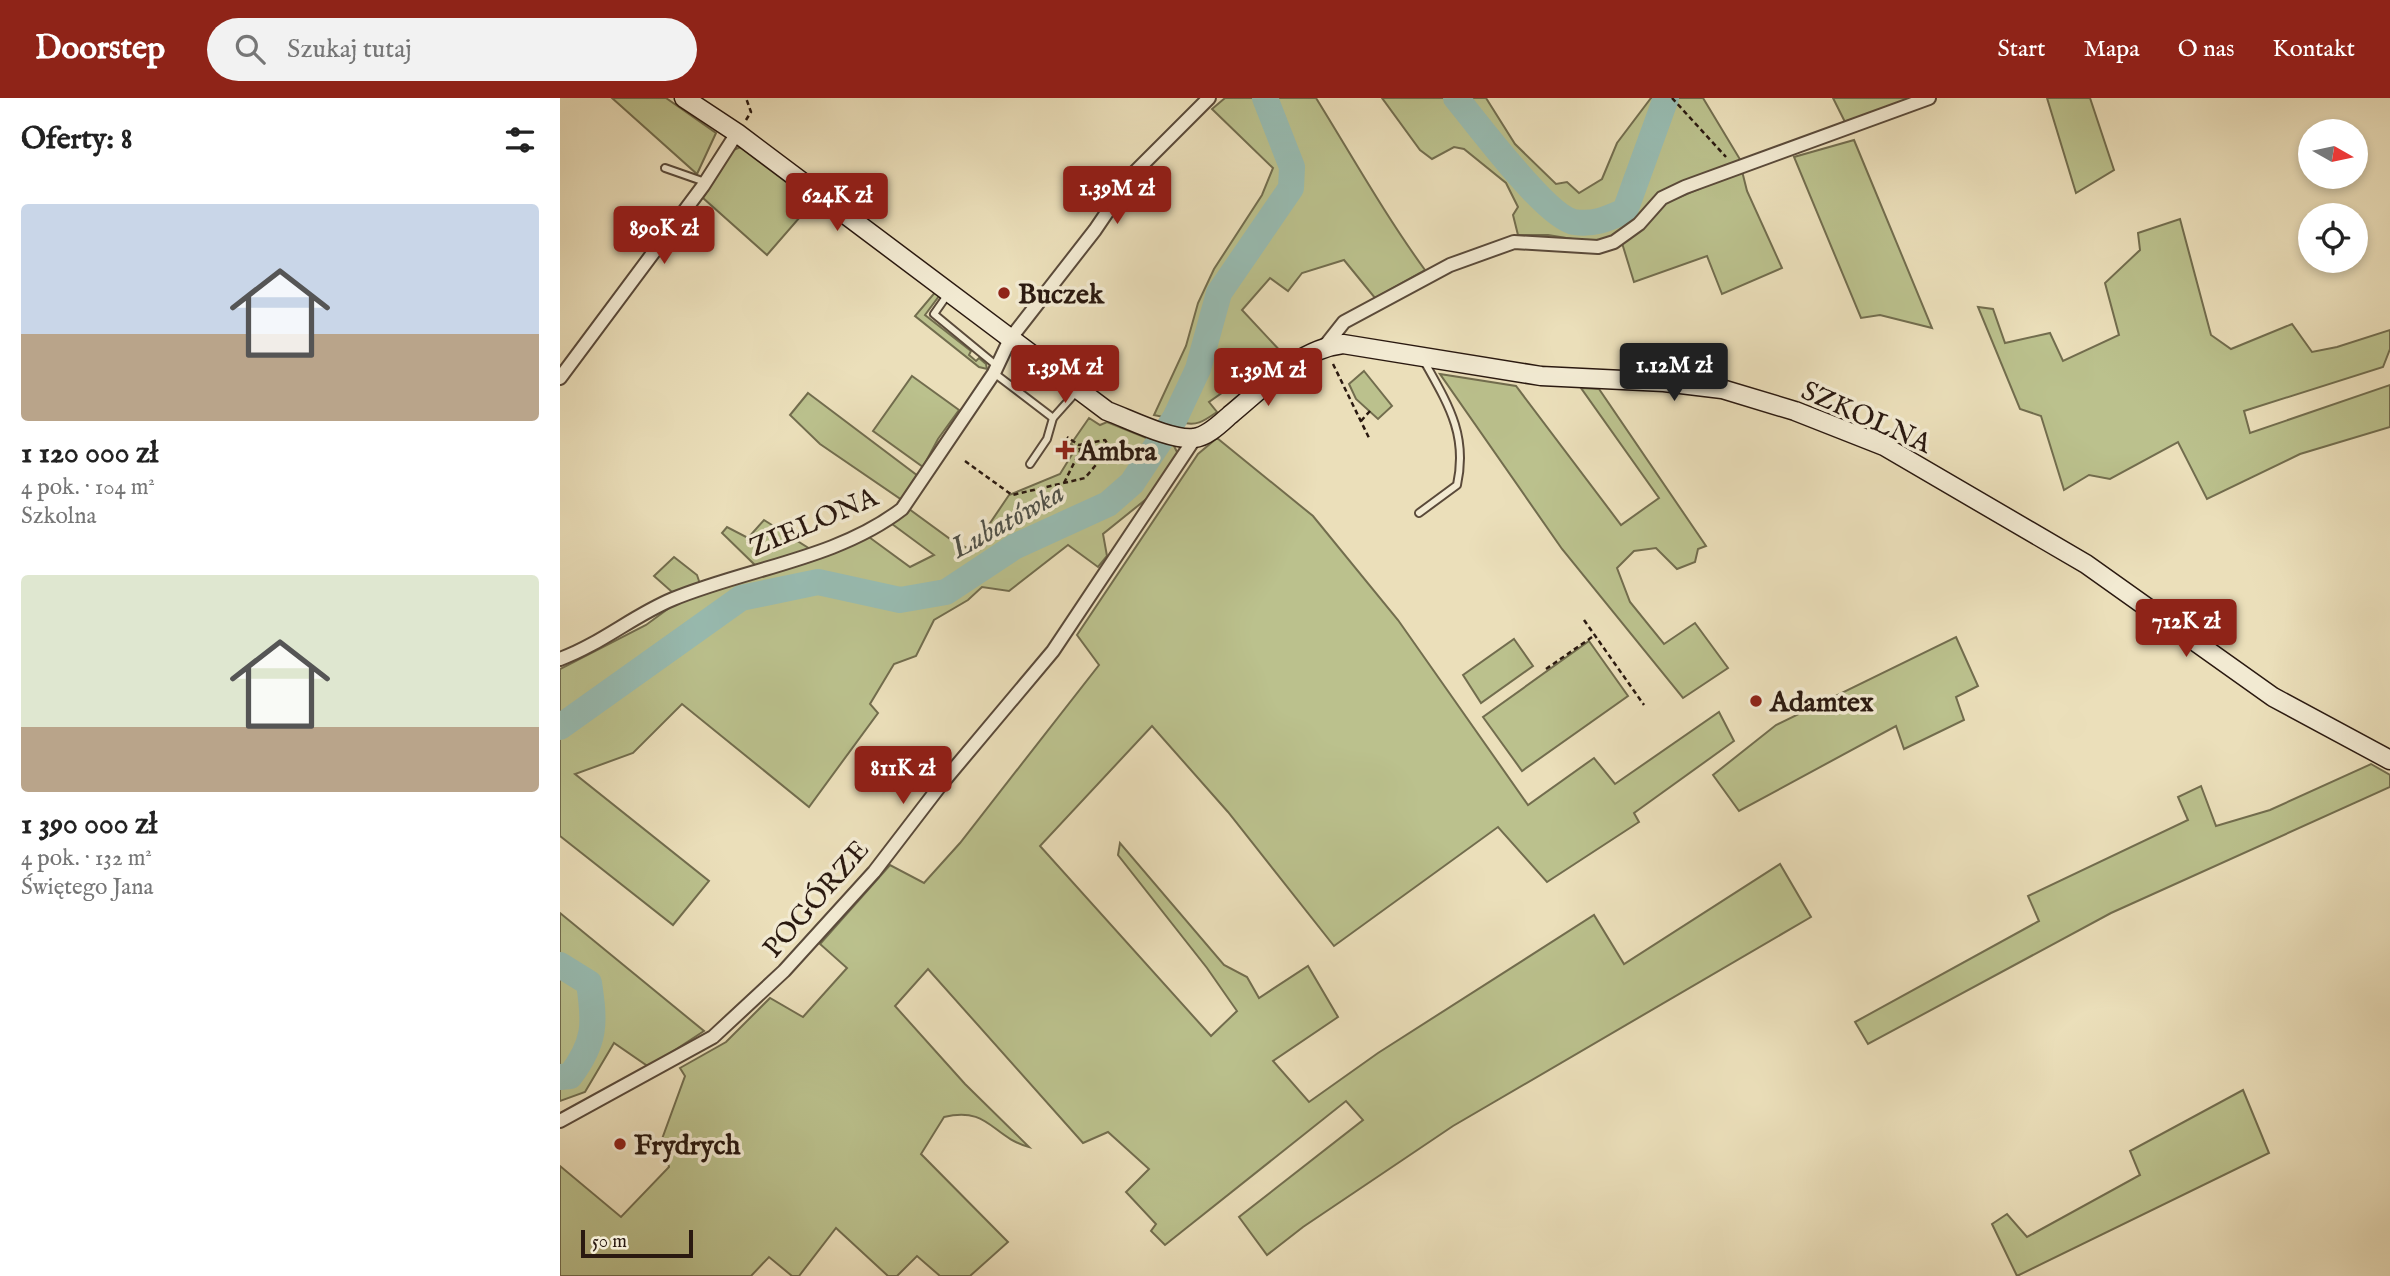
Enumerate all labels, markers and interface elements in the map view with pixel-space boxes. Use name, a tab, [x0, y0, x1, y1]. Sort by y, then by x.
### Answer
search box	[207, 18, 697, 81]
text: Doorstep	[35, 28, 165, 70]
icon: search	[231, 30, 269, 68]
text: Szukaj tutaj	[287, 33, 412, 66]
text: Start	[1997, 34, 2045, 65]
text: Mapa	[2083, 34, 2140, 65]
text: O nas	[2178, 34, 2234, 65]
text: Kontakt	[2272, 34, 2355, 65]
north arrow	[2298, 119, 2368, 189]
map controls	[2298, 119, 2368, 273]
text: Oferty: 8	[21, 121, 133, 159]
icon: filters	[501, 121, 539, 159]
pin: 1.39M zł	[1045, 166, 1189, 226]
pin: 624K zł	[772, 174, 902, 233]
text: 1.39M zł	[1079, 174, 1155, 203]
text: 624K zł	[802, 181, 872, 210]
button: locate	[2298, 203, 2368, 273]
pin: 890K zł	[599, 206, 729, 266]
text: 890K zł	[630, 214, 698, 243]
icon: home	[217, 250, 343, 376]
place label: Buczek	[1018, 278, 1105, 313]
marker: Buczek	[996, 285, 1012, 301]
pin: 1.12M zł	[1602, 344, 1746, 403]
pin: 1.39M zł	[993, 345, 1137, 405]
pin: 1.39M zł	[1196, 348, 1340, 408]
text: 1.12M zł	[1636, 351, 1712, 380]
text: 1.39M zł	[1027, 353, 1103, 382]
text: 1.39M zł	[1230, 356, 1306, 385]
street label: SZKOLNA	[1795, 374, 1938, 463]
text: 1 120 000 zł	[21, 435, 158, 473]
place label: Ambra	[1078, 435, 1158, 470]
marker: Ambra	[1057, 442, 1073, 458]
text: 4 pok. · 104 m²	[21, 473, 155, 502]
water label: Lubatówka	[944, 475, 1072, 569]
street label: ZIELONA	[744, 480, 885, 566]
text: Szkolna	[21, 502, 96, 531]
pin: 712K zł	[2121, 600, 2251, 659]
text: 712K zł	[2152, 607, 2220, 636]
icon: home	[217, 621, 343, 747]
place label: Adamtex	[1769, 686, 1874, 721]
marker: Adamtex	[1748, 693, 1764, 709]
pin: 811K zł	[838, 746, 968, 806]
text: 811K zł	[871, 754, 935, 783]
text: 1 390 000 zł	[21, 806, 157, 844]
street label: POGÓRZE	[756, 834, 878, 966]
text: 4 pok. · 132 m²	[21, 844, 152, 873]
text: Świętego Jana	[21, 873, 153, 902]
place label: Frydrych	[634, 1129, 741, 1164]
marker: Frydrych	[612, 1136, 628, 1152]
scale bar	[581, 1227, 693, 1259]
text: 50 m	[592, 1230, 627, 1254]

